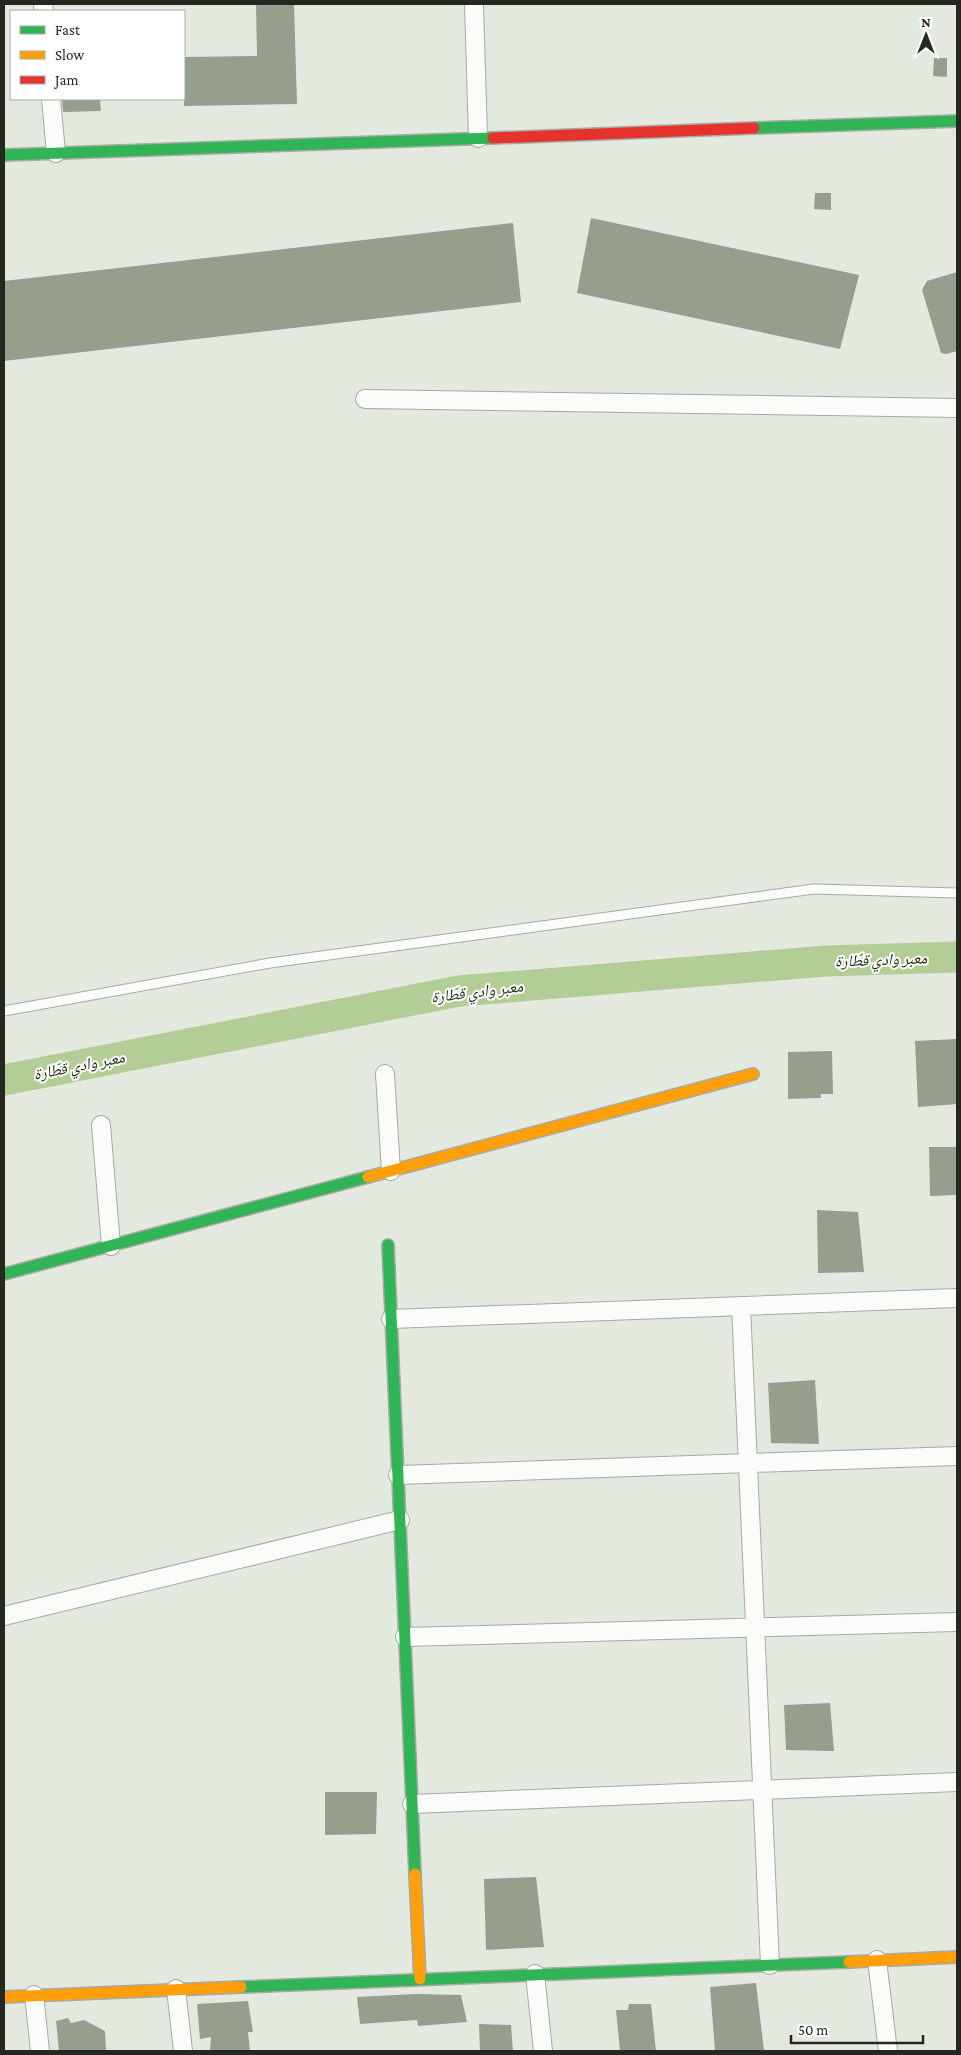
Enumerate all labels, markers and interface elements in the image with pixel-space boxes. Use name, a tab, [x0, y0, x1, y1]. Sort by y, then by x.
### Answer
legend	[10, 10, 185, 100]
north arrow	[901, 10, 951, 60]
text: N	[921, 14, 931, 30]
text: Fast	[55, 22, 81, 38]
text: Slow	[55, 47, 85, 63]
text: Jam	[53, 72, 78, 89]
water label: معبر وادي قطّارة	[835, 949, 928, 974]
water label: معبر وادي قطّارة	[430, 977, 525, 1010]
water label: معبر وادي قطّارة	[32, 1048, 128, 1087]
scale bar	[791, 2012, 924, 2044]
text: 50 m	[798, 2022, 828, 2038]

